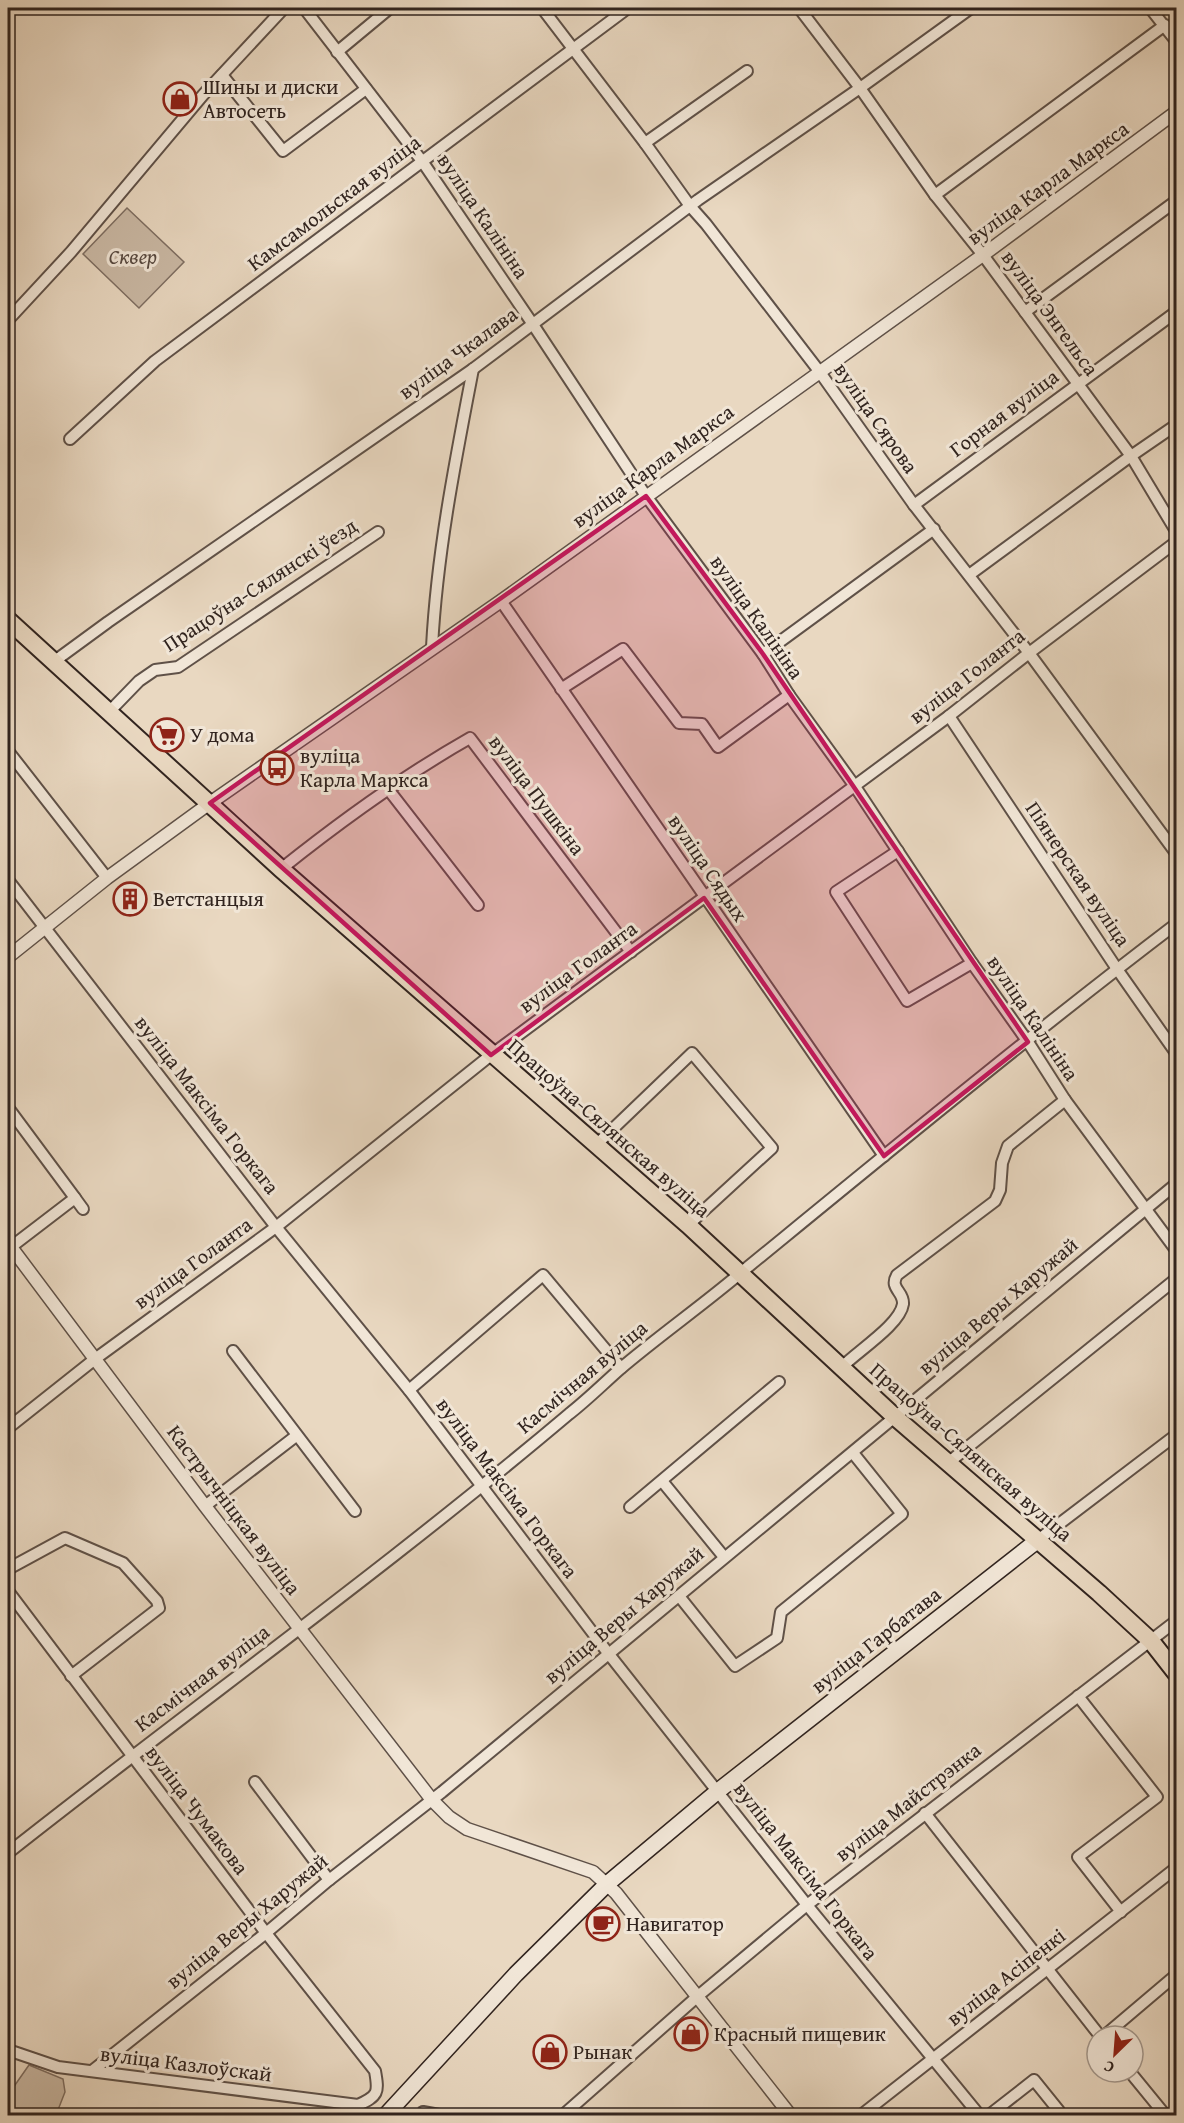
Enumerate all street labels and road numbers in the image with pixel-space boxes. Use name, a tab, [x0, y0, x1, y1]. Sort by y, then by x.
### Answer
street label: вуліца Карла Маркса	[960, 113, 1135, 252]
street label: Камсамольская вуліца	[240, 127, 427, 278]
street label: вуліца Калініна	[430, 147, 537, 285]
street label: вуліца Энгельса	[994, 243, 1107, 382]
street label: вуліца Чкалава	[392, 299, 524, 406]
street label: вуліца Сярова	[827, 356, 926, 480]
street label: Горная вуліца	[942, 361, 1065, 464]
street label: вуліца Карла Маркса	[565, 396, 740, 535]
street label: Працоўна-Сялянскі ўезд	[157, 510, 363, 659]
street label: вуліца Калініна	[703, 548, 812, 685]
street label: вуліца Голанта	[902, 620, 1031, 731]
street label: вуліца Пушкіна	[482, 728, 593, 862]
street label: Піянерская вуліца	[1018, 795, 1139, 953]
street label: вуліца Сядых	[661, 808, 756, 928]
street label: вуліца Голанта	[512, 913, 643, 1020]
street label: вуліца Калініна	[980, 949, 1087, 1087]
street label: вуліца Максіма Горкага	[128, 1009, 287, 1201]
street label: Працоўна-Сялянская вуліца	[501, 1031, 718, 1225]
street label: вуліца Голанта	[127, 1209, 258, 1316]
street label: вуліца Веры Харужай	[911, 1229, 1084, 1382]
street label: Касмічная вуліца	[510, 1313, 654, 1441]
street label: Працоўна-Сялянская вуліца	[863, 1355, 1080, 1549]
street label: вуліца Максіма Горкага	[429, 1391, 586, 1585]
street label: Кастрычніцкая вуліца	[160, 1418, 309, 1601]
street label: вуліца Веры Харужай	[537, 1538, 710, 1691]
street label: вуліца Гарбатава	[804, 1579, 947, 1700]
street label: Касмічная вуліца	[128, 1616, 276, 1739]
street label: вуліца Майстрэнка	[828, 1735, 987, 1869]
street label: вуліца Чумакова	[138, 1738, 257, 1881]
street label: вуліца Максіма Горкага	[727, 1775, 886, 1967]
street label: вуліца Веры Харужай	[159, 1846, 334, 1996]
street label: вуліца Асіпенкі	[940, 1920, 1072, 2033]
street label: вуліца Казлоўскай	[98, 2038, 274, 2089]

